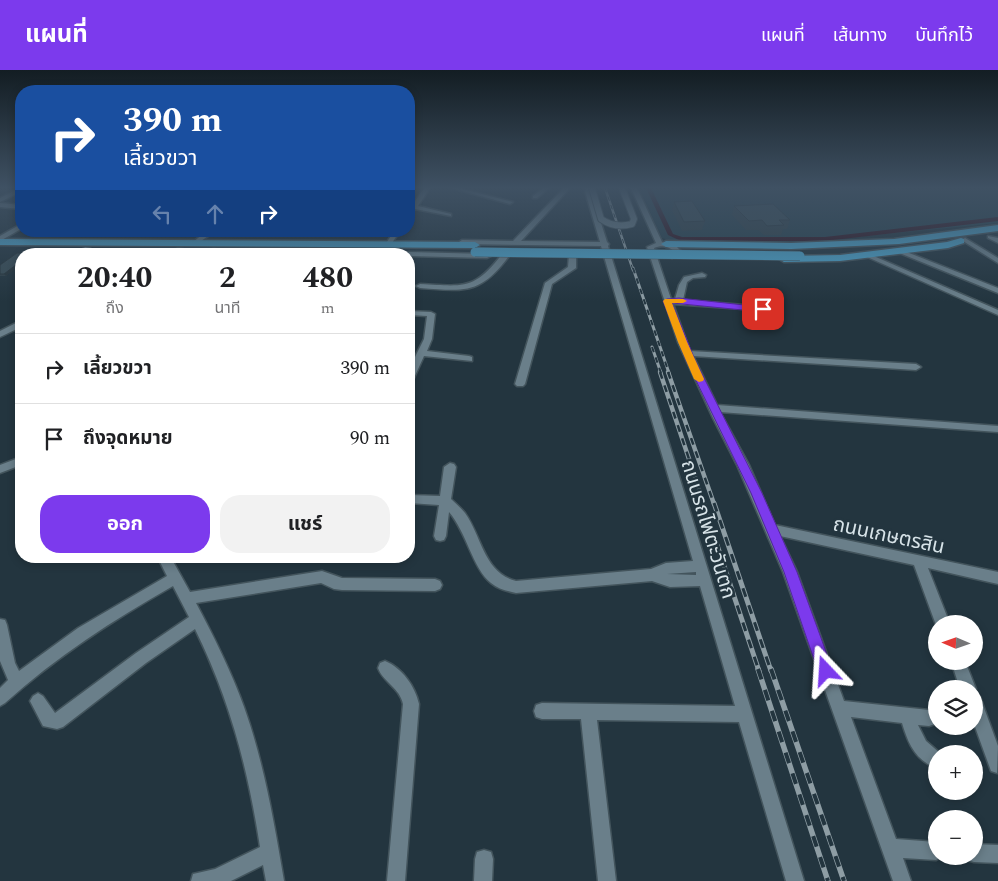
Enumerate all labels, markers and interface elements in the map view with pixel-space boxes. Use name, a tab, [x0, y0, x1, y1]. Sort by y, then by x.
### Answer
text: แผนที่	[25, 17, 88, 53]
text: แผนที่	[761, 22, 805, 49]
text: เส้นทาง	[833, 22, 887, 49]
text: บันทึกไว้	[915, 22, 973, 49]
text: 390 m	[123, 94, 222, 147]
icon: right	[40, 105, 105, 170]
text: เลี้ยวขวา	[123, 142, 198, 175]
icon: left	[148, 200, 176, 228]
icon: ahead	[201, 200, 229, 228]
icon: right	[254, 200, 282, 228]
text: 20:40	[77, 255, 152, 301]
text: 2	[219, 255, 236, 301]
text: 480	[302, 255, 353, 301]
pin	[742, 288, 784, 330]
icon: arrive	[749, 295, 777, 323]
text: ถึง	[106, 296, 124, 320]
text: นาที	[214, 296, 240, 320]
text: m	[321, 296, 335, 320]
text: เลี้ยวขวา	[83, 354, 152, 383]
text: 390 m	[340, 354, 390, 383]
icon: right	[40, 355, 68, 383]
text: ถึงจุดหมาย	[83, 424, 173, 453]
text: 90 m	[350, 424, 390, 453]
icon: arrive	[40, 425, 68, 453]
street label: ถนนรถไฟตะวันตก	[673, 456, 743, 603]
button: ออก	[40, 495, 210, 553]
button: แชร์	[220, 495, 390, 553]
street label: ถนนเกษตรสิน	[830, 510, 947, 562]
north arrow	[928, 615, 982, 670]
map controls	[928, 615, 983, 865]
position arrow	[799, 644, 851, 696]
button: layers	[928, 680, 983, 735]
button: +	[928, 745, 983, 800]
button: −	[928, 810, 983, 865]

